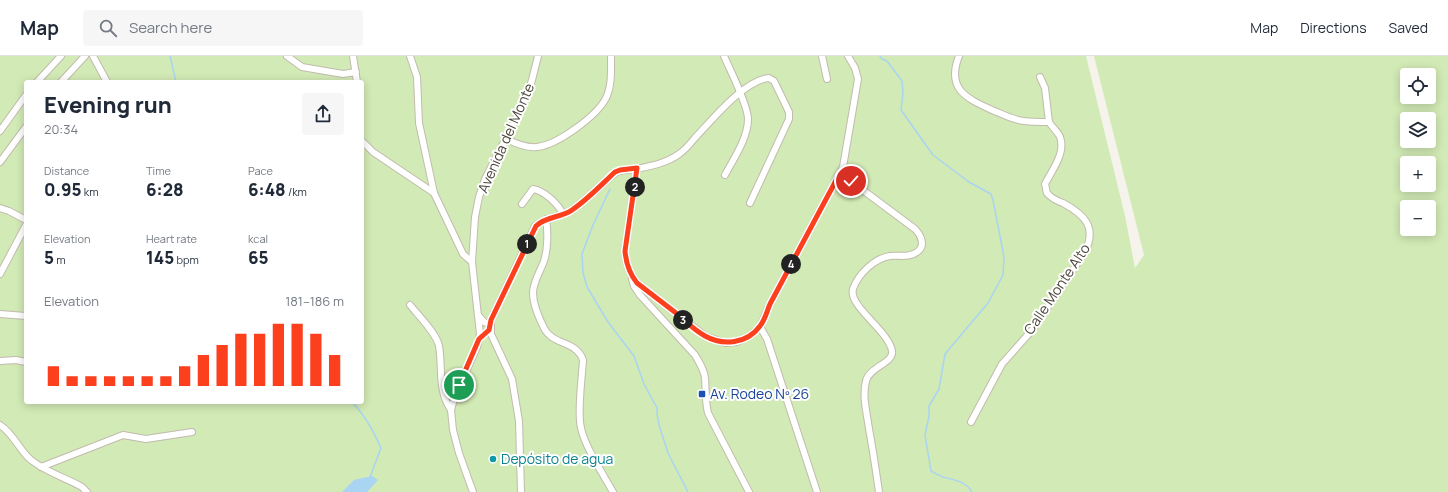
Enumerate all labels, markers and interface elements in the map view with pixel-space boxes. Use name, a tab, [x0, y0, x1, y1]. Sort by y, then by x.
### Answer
search box	[83, 10, 363, 46]
text: Map	[20, 15, 59, 41]
icon: search	[97, 17, 119, 39]
text: Search here	[129, 17, 212, 38]
text: Map	[1250, 18, 1278, 37]
text: Directions	[1300, 18, 1367, 37]
text: Saved	[1389, 18, 1428, 37]
map controls	[1400, 68, 1436, 236]
button: locate	[1400, 68, 1436, 104]
street label: Avenida del Monte	[473, 80, 538, 196]
text: Evening run	[44, 90, 172, 120]
button: share	[302, 93, 344, 135]
button: layers	[1400, 112, 1436, 148]
text: 20:34	[44, 120, 78, 138]
button: +	[1400, 156, 1436, 192]
text: Distance	[44, 163, 89, 178]
text: Time	[146, 163, 171, 178]
text: Pace	[248, 163, 273, 178]
pin	[834, 164, 868, 198]
icon: check	[840, 170, 862, 192]
pin: 2	[625, 177, 645, 197]
text: 0.95	[44, 178, 82, 201]
text: 6:28	[146, 178, 184, 201]
text: 6:48	[248, 178, 286, 201]
text: 2	[632, 179, 638, 194]
text: km	[82, 184, 98, 199]
text: /km	[286, 184, 307, 199]
button: −	[1400, 200, 1436, 236]
text: Elevation	[44, 231, 90, 246]
text: Heart rate	[146, 231, 197, 246]
text: kcal	[248, 231, 268, 246]
pin: 1	[517, 234, 537, 254]
text: 1	[525, 236, 529, 251]
street label: Calle Monte Alto	[1019, 240, 1094, 338]
text: 5	[44, 246, 54, 269]
text: 145	[146, 246, 174, 269]
text: 65	[248, 246, 269, 269]
text: m	[54, 252, 66, 267]
text: bpm	[174, 252, 199, 267]
pin: 4	[781, 254, 801, 274]
text: 4	[788, 256, 794, 271]
text: Elevation	[44, 292, 99, 310]
text: 181–186 m	[285, 292, 344, 310]
pin: 3	[673, 310, 693, 330]
text: 3	[680, 312, 686, 327]
pin	[442, 368, 476, 402]
icon: arrive	[448, 374, 470, 396]
place label: Av. Rodeo Nº 26	[710, 384, 809, 403]
marker: Av. Rodeo Nº 26	[697, 389, 707, 399]
place label: Depósito de agua	[501, 449, 613, 468]
marker: Depósito de agua	[488, 454, 498, 464]

